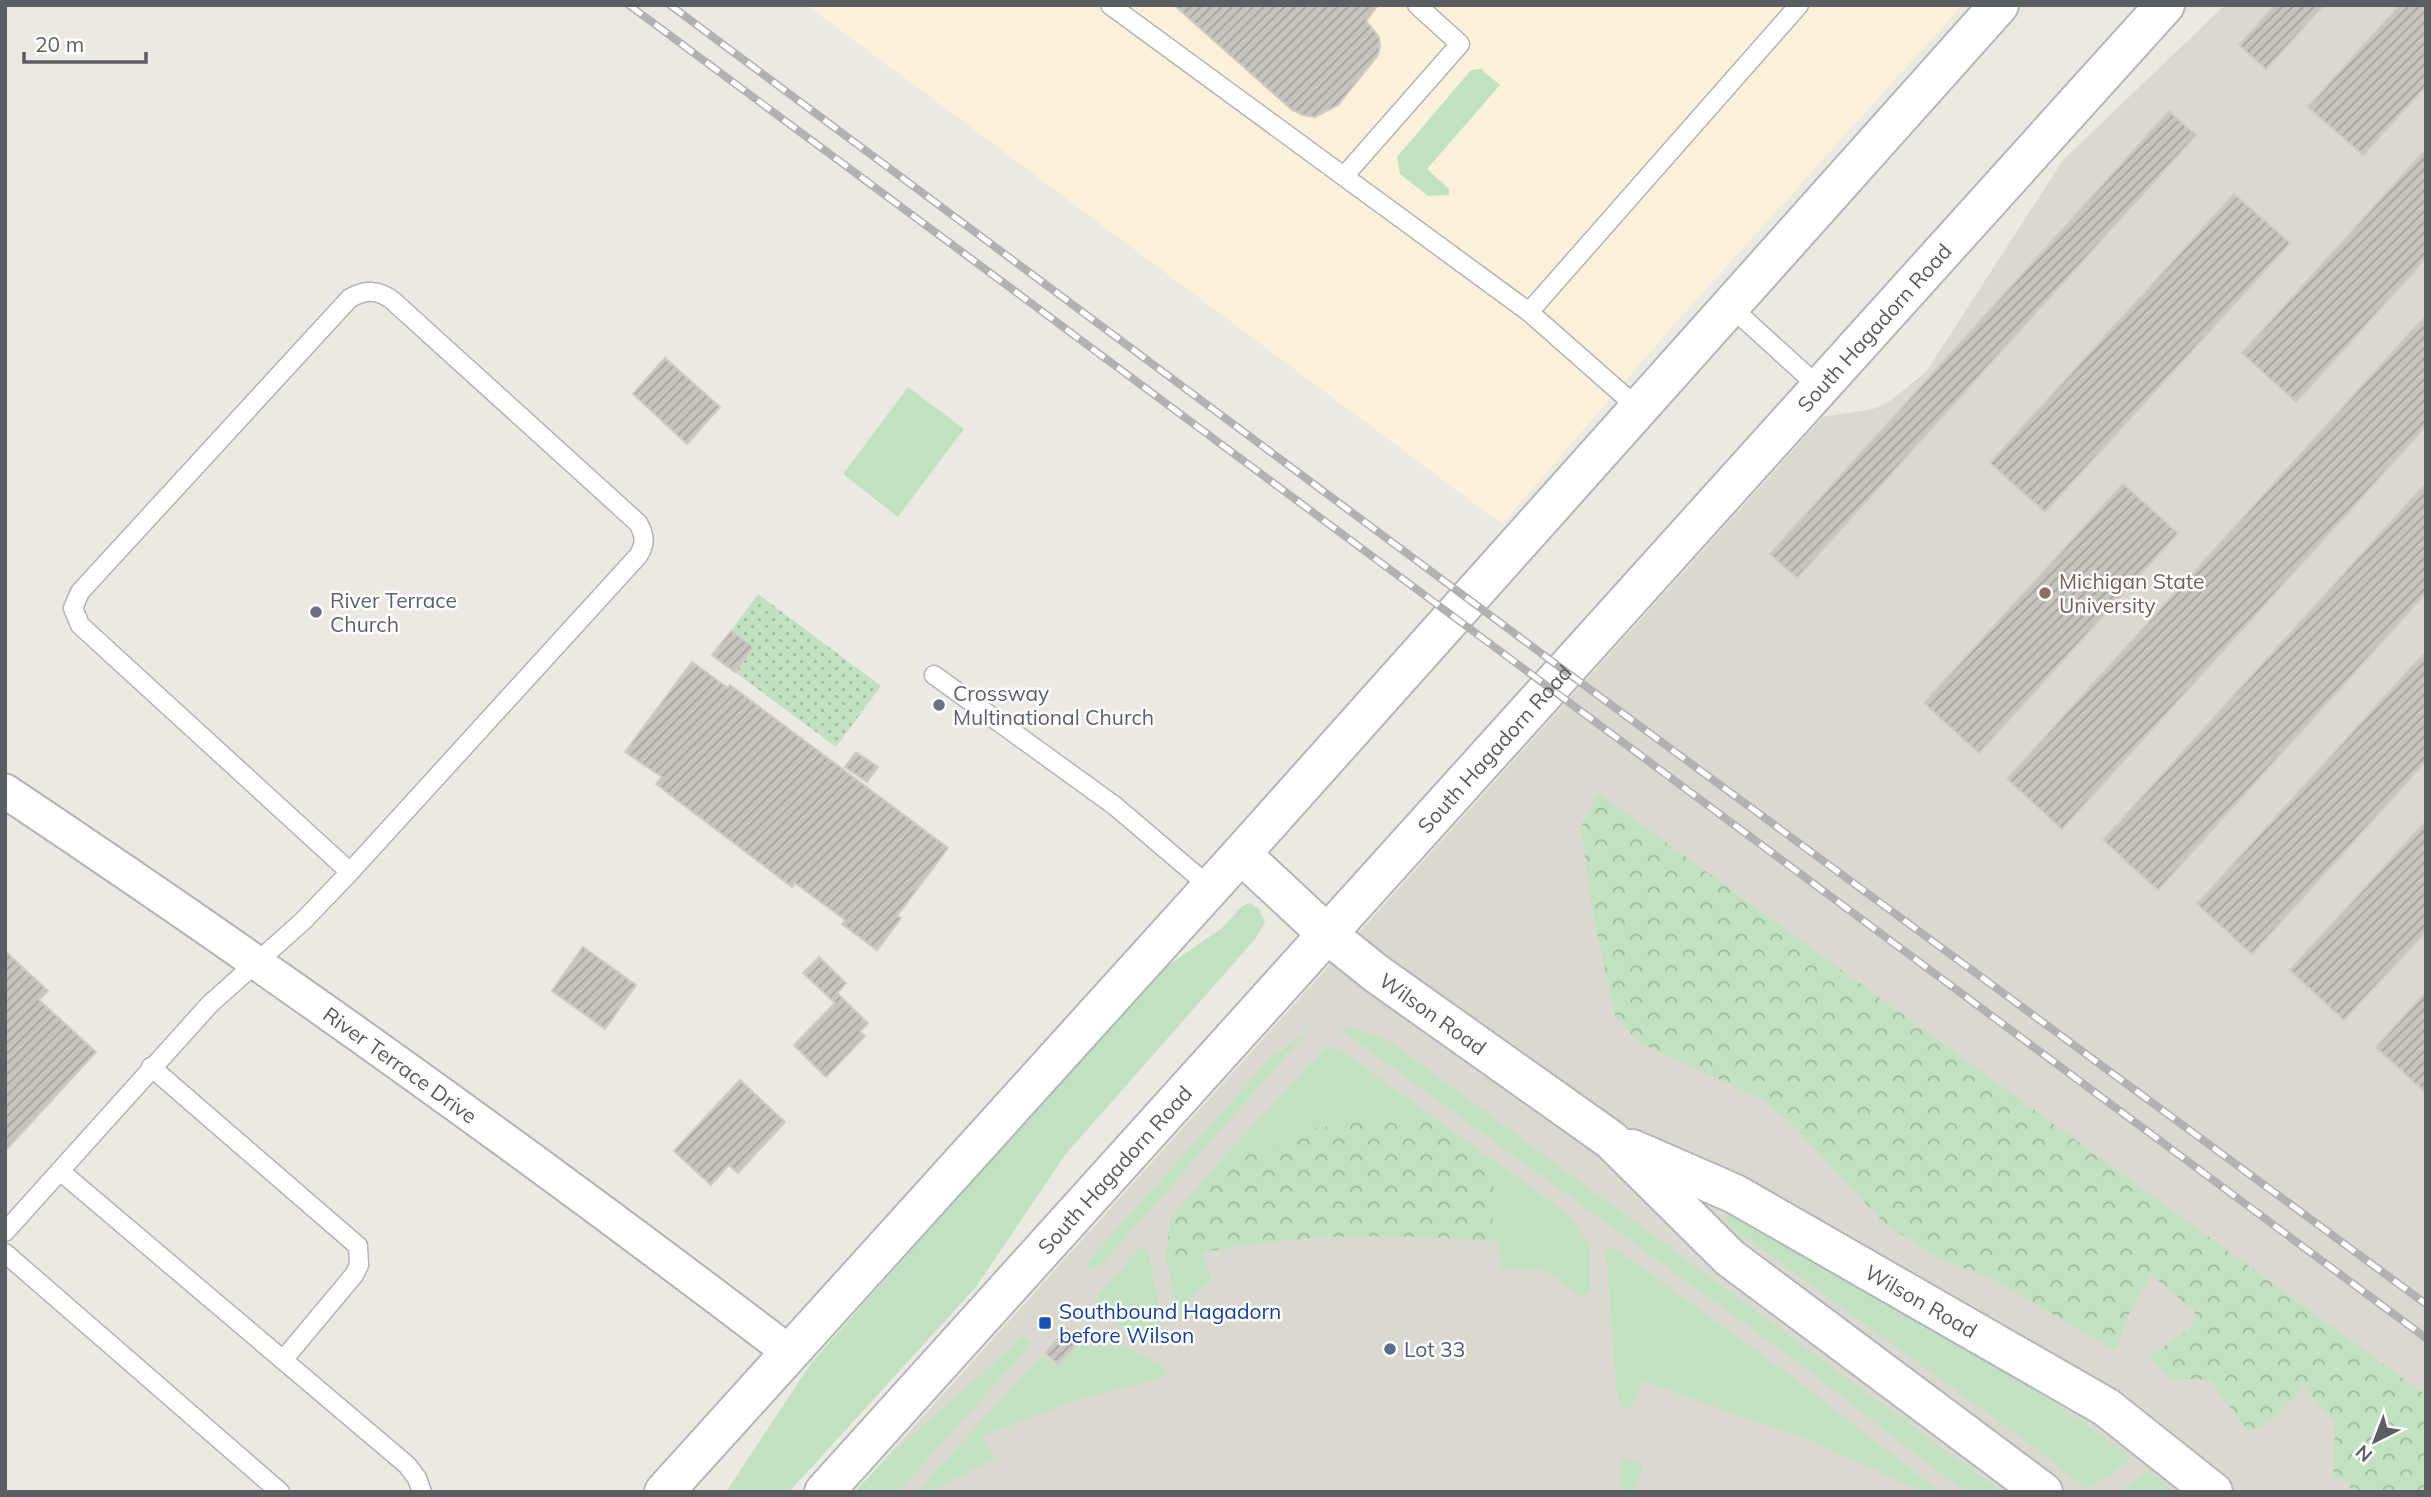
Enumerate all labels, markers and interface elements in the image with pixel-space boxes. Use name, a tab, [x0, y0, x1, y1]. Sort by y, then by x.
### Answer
scale bar	[24, 21, 147, 65]
text: 20 m	[35, 31, 84, 57]
street label: South Hagadorn Road	[1791, 238, 1957, 417]
place label: Michigan State University	[2059, 568, 2204, 618]
marker: Michigan State University	[2037, 585, 2053, 601]
place label: River Terrace Church	[330, 587, 457, 637]
marker: River Terrace Church	[308, 604, 324, 620]
street label: South Hagadorn Road	[1412, 659, 1577, 838]
place label: Crossway Multinational Church	[953, 680, 1154, 730]
marker: Crossway Multinational Church	[931, 697, 947, 713]
street label: Wilson Road	[1374, 967, 1491, 1060]
street label: River Terrace Drive	[318, 1001, 482, 1129]
street label: South Hagadorn Road	[1032, 1080, 1197, 1259]
street label: Wilson Road	[1860, 1258, 1982, 1343]
place label: Southbound Hagadorn before Wilson	[1059, 1298, 1281, 1348]
marker: Southbound Hagadorn before Wilson	[1037, 1315, 1053, 1331]
place label: Lot 33	[1404, 1336, 1465, 1362]
marker: Lot 33	[1382, 1341, 1398, 1357]
north arrow	[2340, 1406, 2410, 1476]
text: N	[2350, 1440, 2377, 1467]

